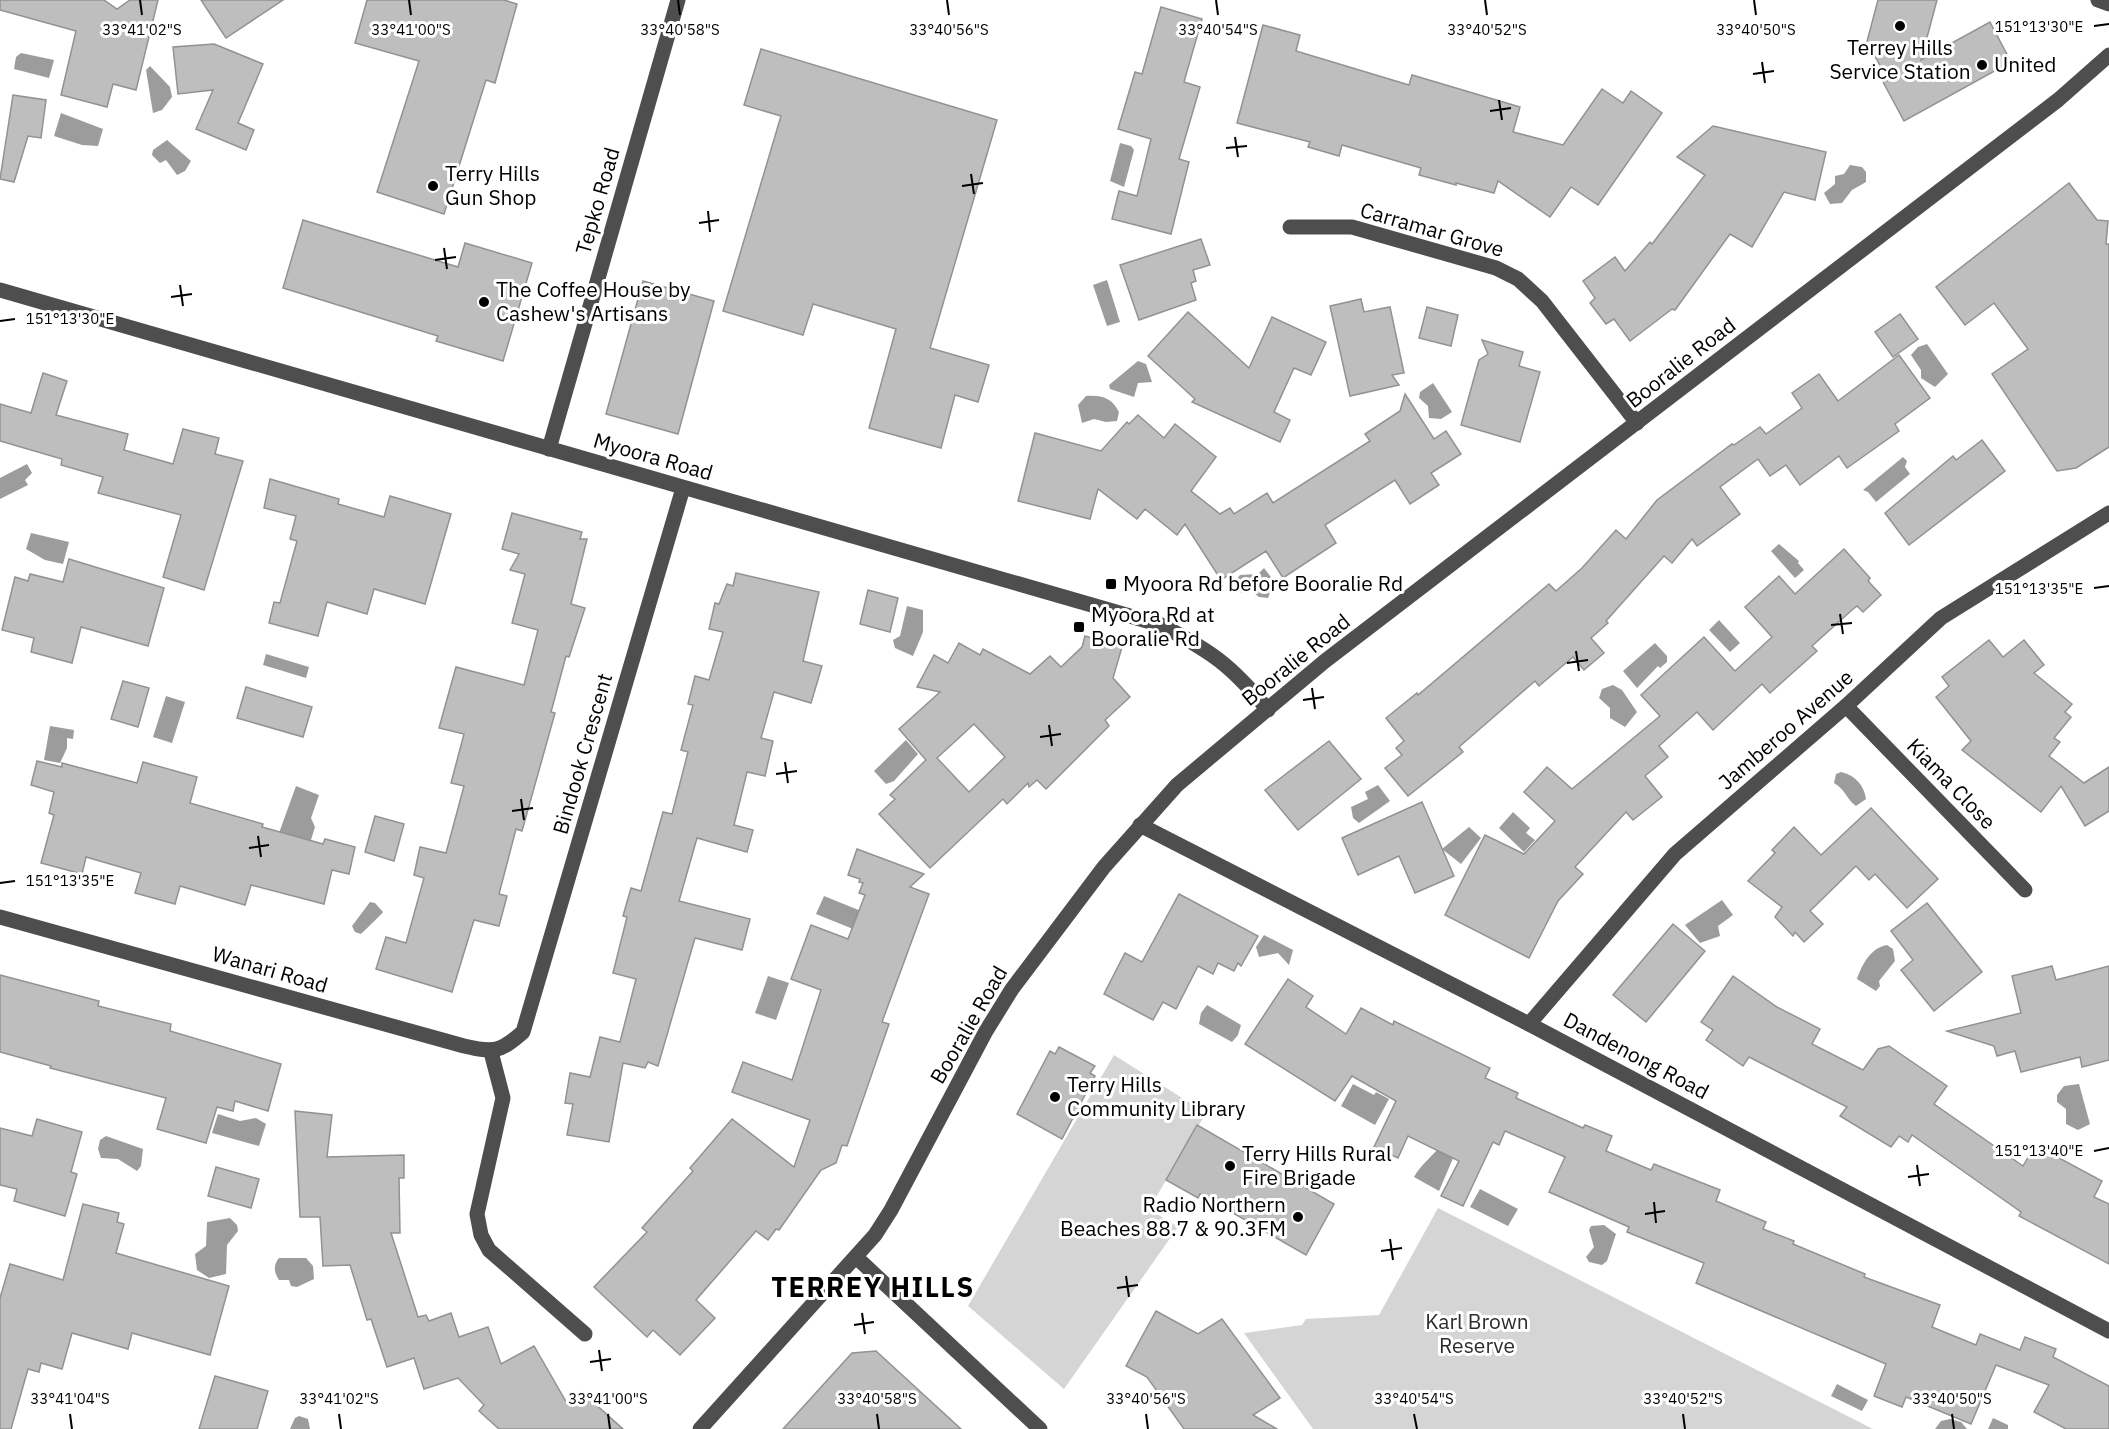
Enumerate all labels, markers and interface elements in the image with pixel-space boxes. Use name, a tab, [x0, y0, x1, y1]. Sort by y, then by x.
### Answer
text: 151°13'30"E	[1995, 17, 2083, 36]
marker: Terrey Hills Service Station	[1893, 19, 1907, 33]
text: 33°41'02"S	[102, 20, 182, 39]
text: 33°41'00"S	[371, 20, 451, 39]
text: 33°40'58"S	[640, 20, 720, 39]
text: 33°40'56"S	[909, 20, 989, 39]
text: 33°40'54"S	[1178, 20, 1258, 39]
text: 33°40'52"S	[1447, 20, 1527, 39]
text: 33°40'50"S	[1716, 20, 1796, 39]
place label: Terrey Hills Service Station	[1829, 33, 1971, 85]
place label: United	[1994, 50, 2056, 78]
marker: United	[1975, 58, 1989, 72]
street label: Tepko Road	[568, 144, 626, 257]
place label: Terry Hills Gun Shop	[445, 159, 540, 211]
marker: Terry Hills Gun Shop	[426, 179, 440, 193]
street label: Carramar Grove	[1357, 195, 1508, 263]
place label: The Coffee House by Cashew's Artisans	[496, 275, 691, 327]
marker: The Coffee House by Cashew's Artisans	[477, 295, 491, 309]
text: 151°13'30"E	[26, 309, 114, 328]
street label: Booralie Road	[1620, 311, 1741, 414]
street label: Myoora Road	[590, 426, 716, 486]
place label: Myoora Rd before Booralie Rd	[1123, 569, 1403, 597]
marker: Myoora Rd before Booralie Rd	[1104, 577, 1118, 591]
text: 151°13'35"E	[1995, 579, 2083, 598]
place label: Myoora Rd at Booralie Rd	[1091, 600, 1215, 652]
street label: Booralie Road	[1235, 607, 1355, 712]
marker: Myoora Rd at Booralie Rd	[1072, 620, 1086, 634]
street label: Jamberoo Avenue	[1712, 663, 1859, 796]
street label: Bindook Crescent	[546, 670, 618, 838]
street label: Kiama Close	[1901, 732, 2002, 835]
text: 151°13'35"E	[26, 871, 114, 890]
street label: Wanari Road	[209, 939, 331, 999]
street label: Booralie Road	[923, 960, 1013, 1089]
street label: Dandenong Road	[1559, 1005, 1714, 1105]
place label: Terry Hills Community Library	[1067, 1070, 1246, 1122]
marker: Terry Hills Community Library	[1048, 1090, 1062, 1104]
place label: Terry Hills Rural Fire Brigade	[1242, 1139, 1392, 1191]
text: 151°13'40"E	[1995, 1141, 2083, 1160]
marker: Terry Hills Rural Fire Brigade	[1223, 1159, 1237, 1173]
place label: Radio Northern Beaches 88.7 & 90.3FM	[1060, 1190, 1286, 1242]
marker: Radio Northern Beaches 88.7 & 90.3FM	[1291, 1210, 1305, 1224]
district label: TERREY HILLS	[771, 1269, 975, 1304]
park label: Karl Brown Reserve	[1425, 1307, 1529, 1359]
text: 33°41'04"S	[30, 1389, 110, 1408]
text: 33°41'02"S	[299, 1389, 379, 1408]
text: 33°41'00"S	[568, 1389, 648, 1408]
text: 33°40'58"S	[837, 1389, 917, 1408]
text: 33°40'56"S	[1106, 1389, 1186, 1408]
text: 33°40'54"S	[1374, 1389, 1454, 1408]
text: 33°40'52"S	[1643, 1389, 1723, 1408]
text: 33°40'50"S	[1912, 1389, 1992, 1408]

